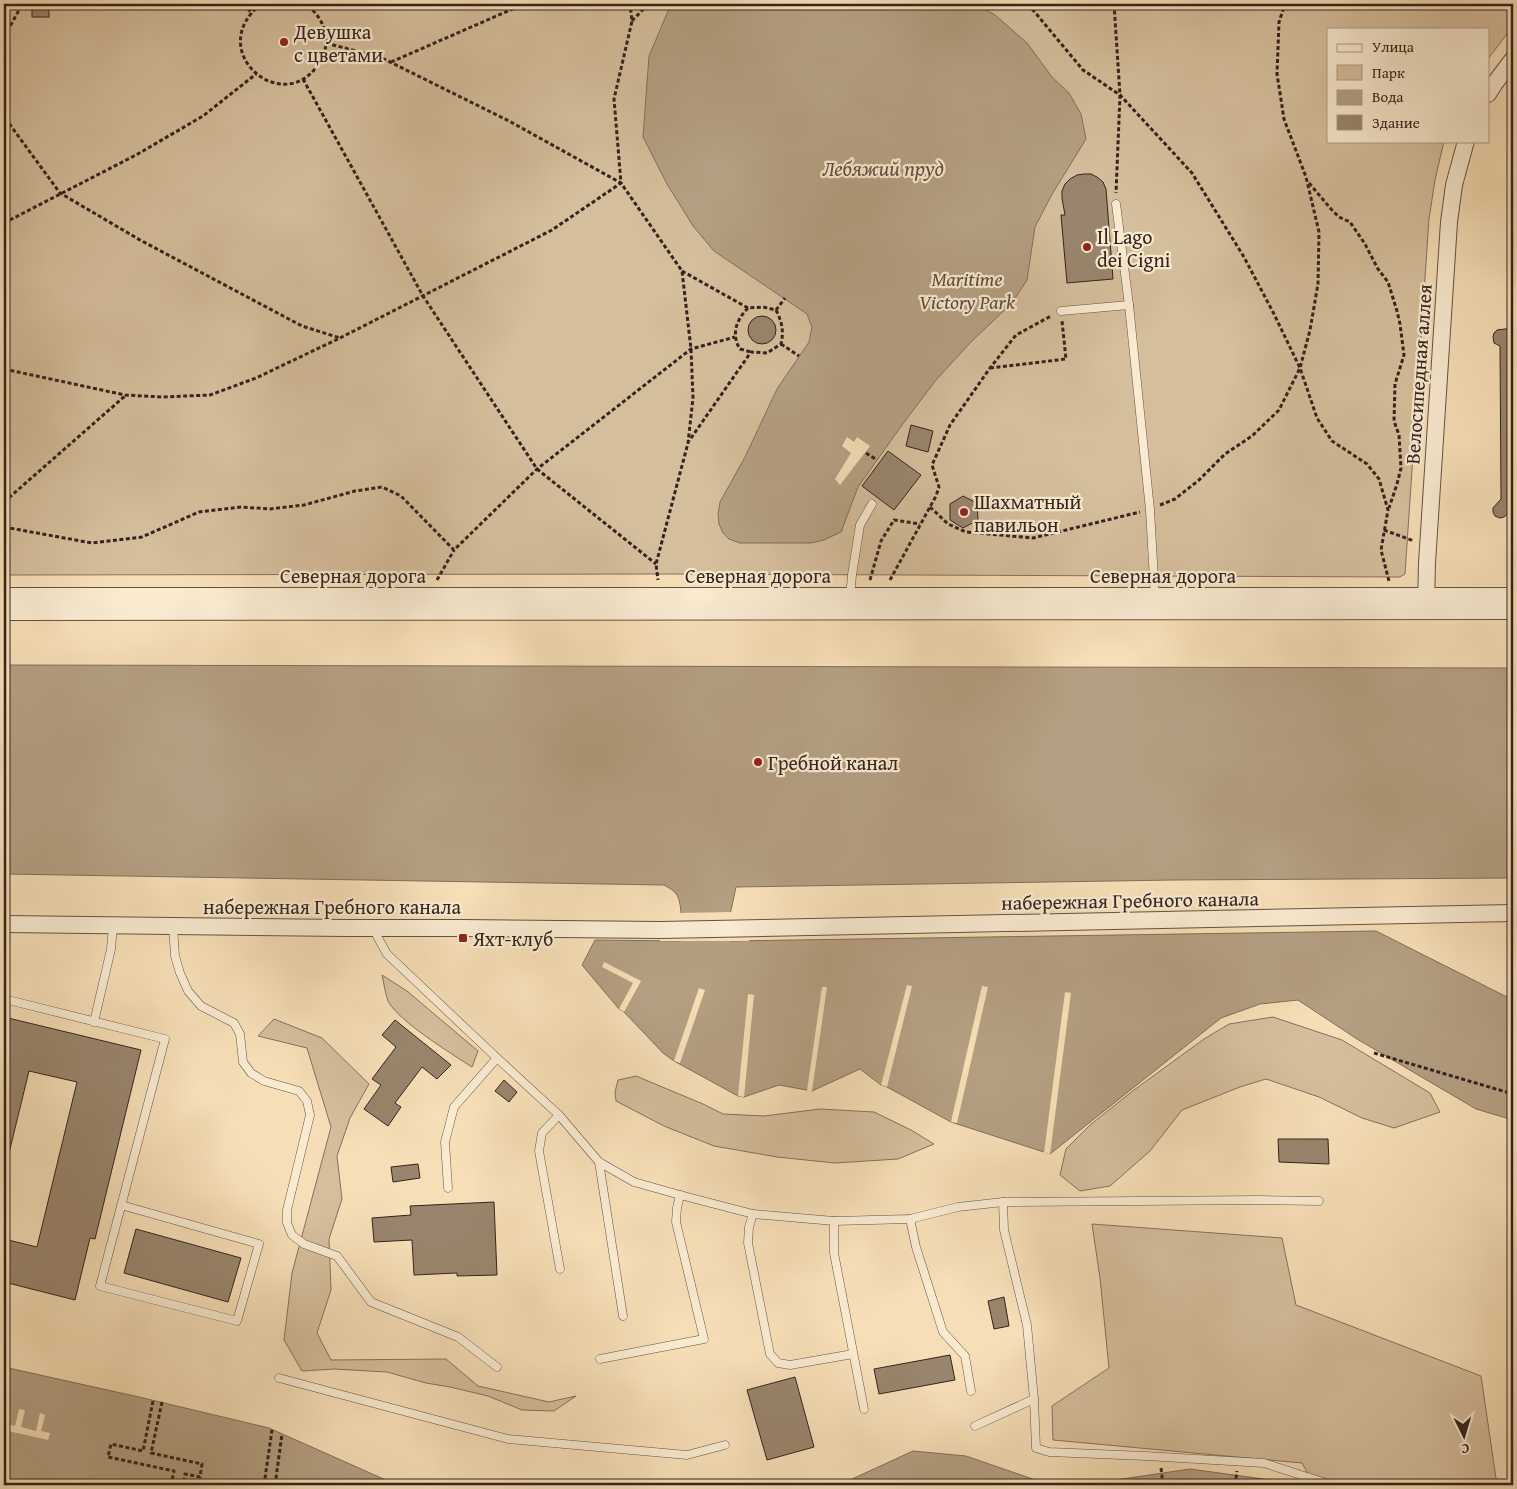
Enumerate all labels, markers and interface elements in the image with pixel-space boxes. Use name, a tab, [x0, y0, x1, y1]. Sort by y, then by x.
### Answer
place label: Девушка с цветами	[293, 17, 383, 69]
legend	[1327, 28, 1490, 142]
marker: Девушка с цветами	[278, 36, 290, 48]
text: Улица	[1372, 36, 1415, 57]
text: Парк	[1372, 62, 1405, 83]
text: Вода	[1372, 86, 1404, 107]
text: Здание	[1372, 112, 1420, 133]
water label: Лебяжий пруд	[822, 153, 944, 184]
place label: Il Lago dei Cigni	[1097, 222, 1171, 274]
marker: Il Lago dei Cigni	[1081, 241, 1093, 253]
park label: Maritime Victory Park	[919, 264, 1016, 316]
street label: Велосипедная аллея	[1397, 283, 1439, 465]
place label: Шахматный павильон	[974, 487, 1082, 539]
marker: Шахматный павильон	[958, 506, 970, 518]
street label: Северная дорога	[280, 561, 426, 590]
street label: Северная дорога	[685, 561, 831, 590]
street label: Северная дорога	[1090, 561, 1236, 590]
place label: Гребной канал	[768, 748, 898, 777]
marker: Гребной канал	[752, 756, 764, 768]
street label: набережная Гребного канала	[1001, 883, 1260, 917]
street label: набережная Гребного канала	[203, 892, 461, 921]
place label: Яхт-клуб	[472, 924, 553, 953]
marker: Яхт-клуб	[457, 932, 469, 944]
north arrow	[1440, 1412, 1490, 1462]
text: С	[1460, 1439, 1470, 1459]

